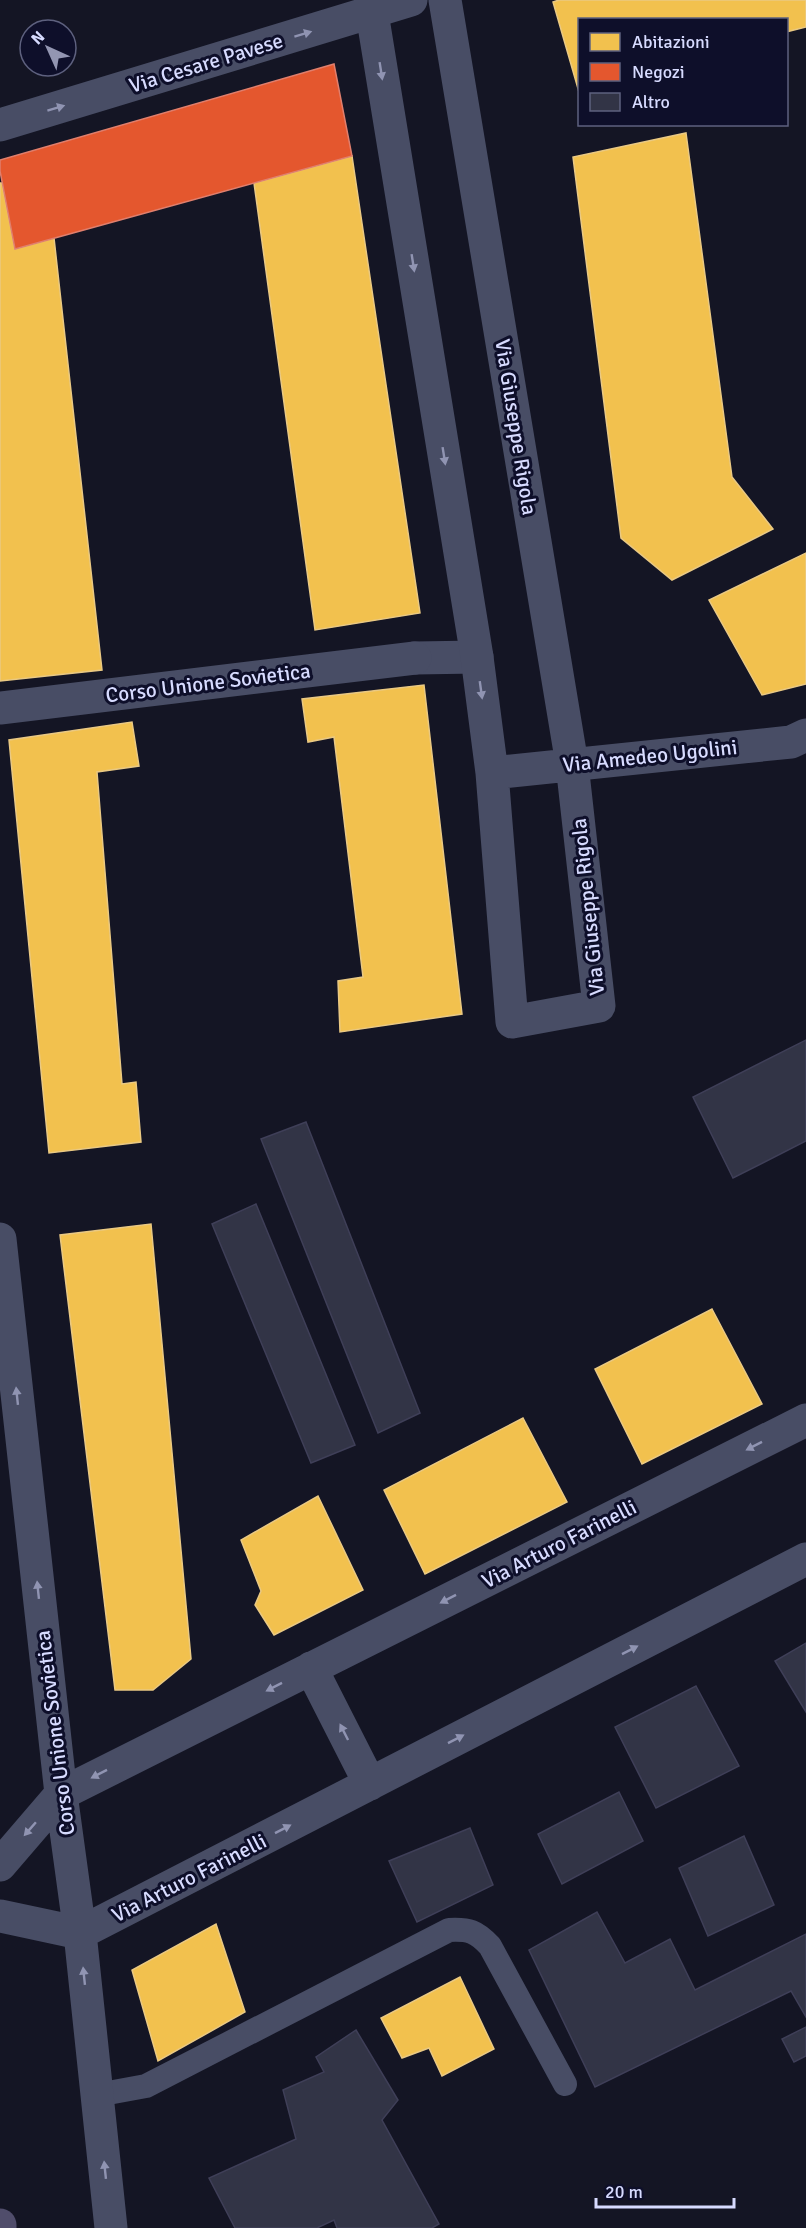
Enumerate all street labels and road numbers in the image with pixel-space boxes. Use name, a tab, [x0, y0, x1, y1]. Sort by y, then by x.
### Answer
street label: Via Cesare Pavese	[126, 27, 286, 99]
street label: Via Giuseppe Rigola	[489, 337, 543, 517]
street label: Corso Unione Sovietica	[104, 658, 312, 708]
street label: Via Amedeo Ugolini	[561, 734, 739, 778]
street label: Via Giuseppe Rigola	[566, 817, 610, 997]
street label: Via Arturo Farinelli	[477, 1494, 641, 1594]
street label: Corso Unione Sovietica	[30, 1629, 80, 1837]
street label: Via Arturo Farinelli	[107, 1828, 271, 1928]

